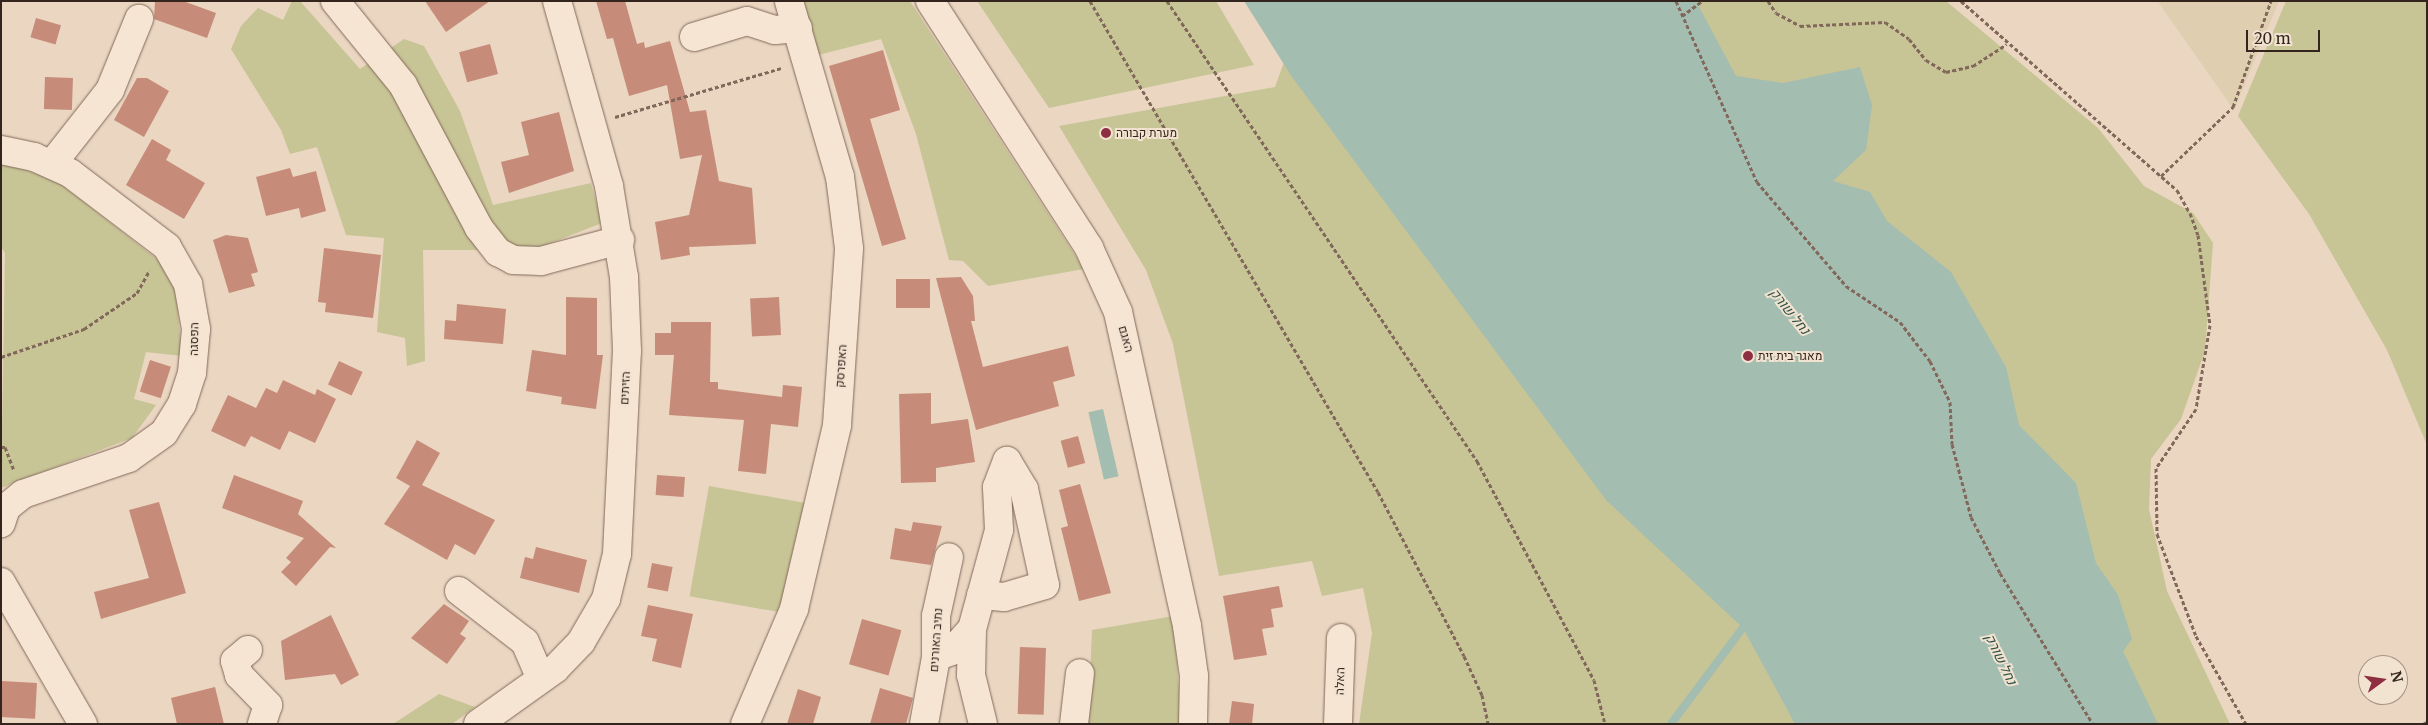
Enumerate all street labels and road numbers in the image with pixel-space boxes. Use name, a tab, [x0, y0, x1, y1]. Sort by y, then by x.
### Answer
street label: הפסגה	[187, 322, 201, 356]
street label: האגם	[1115, 324, 1137, 354]
street label: האפרסק	[832, 344, 850, 388]
street label: הזיתים	[617, 371, 633, 405]
street label: נתיב האורנים	[927, 607, 945, 673]
street label: האלה	[1332, 667, 1348, 695]

